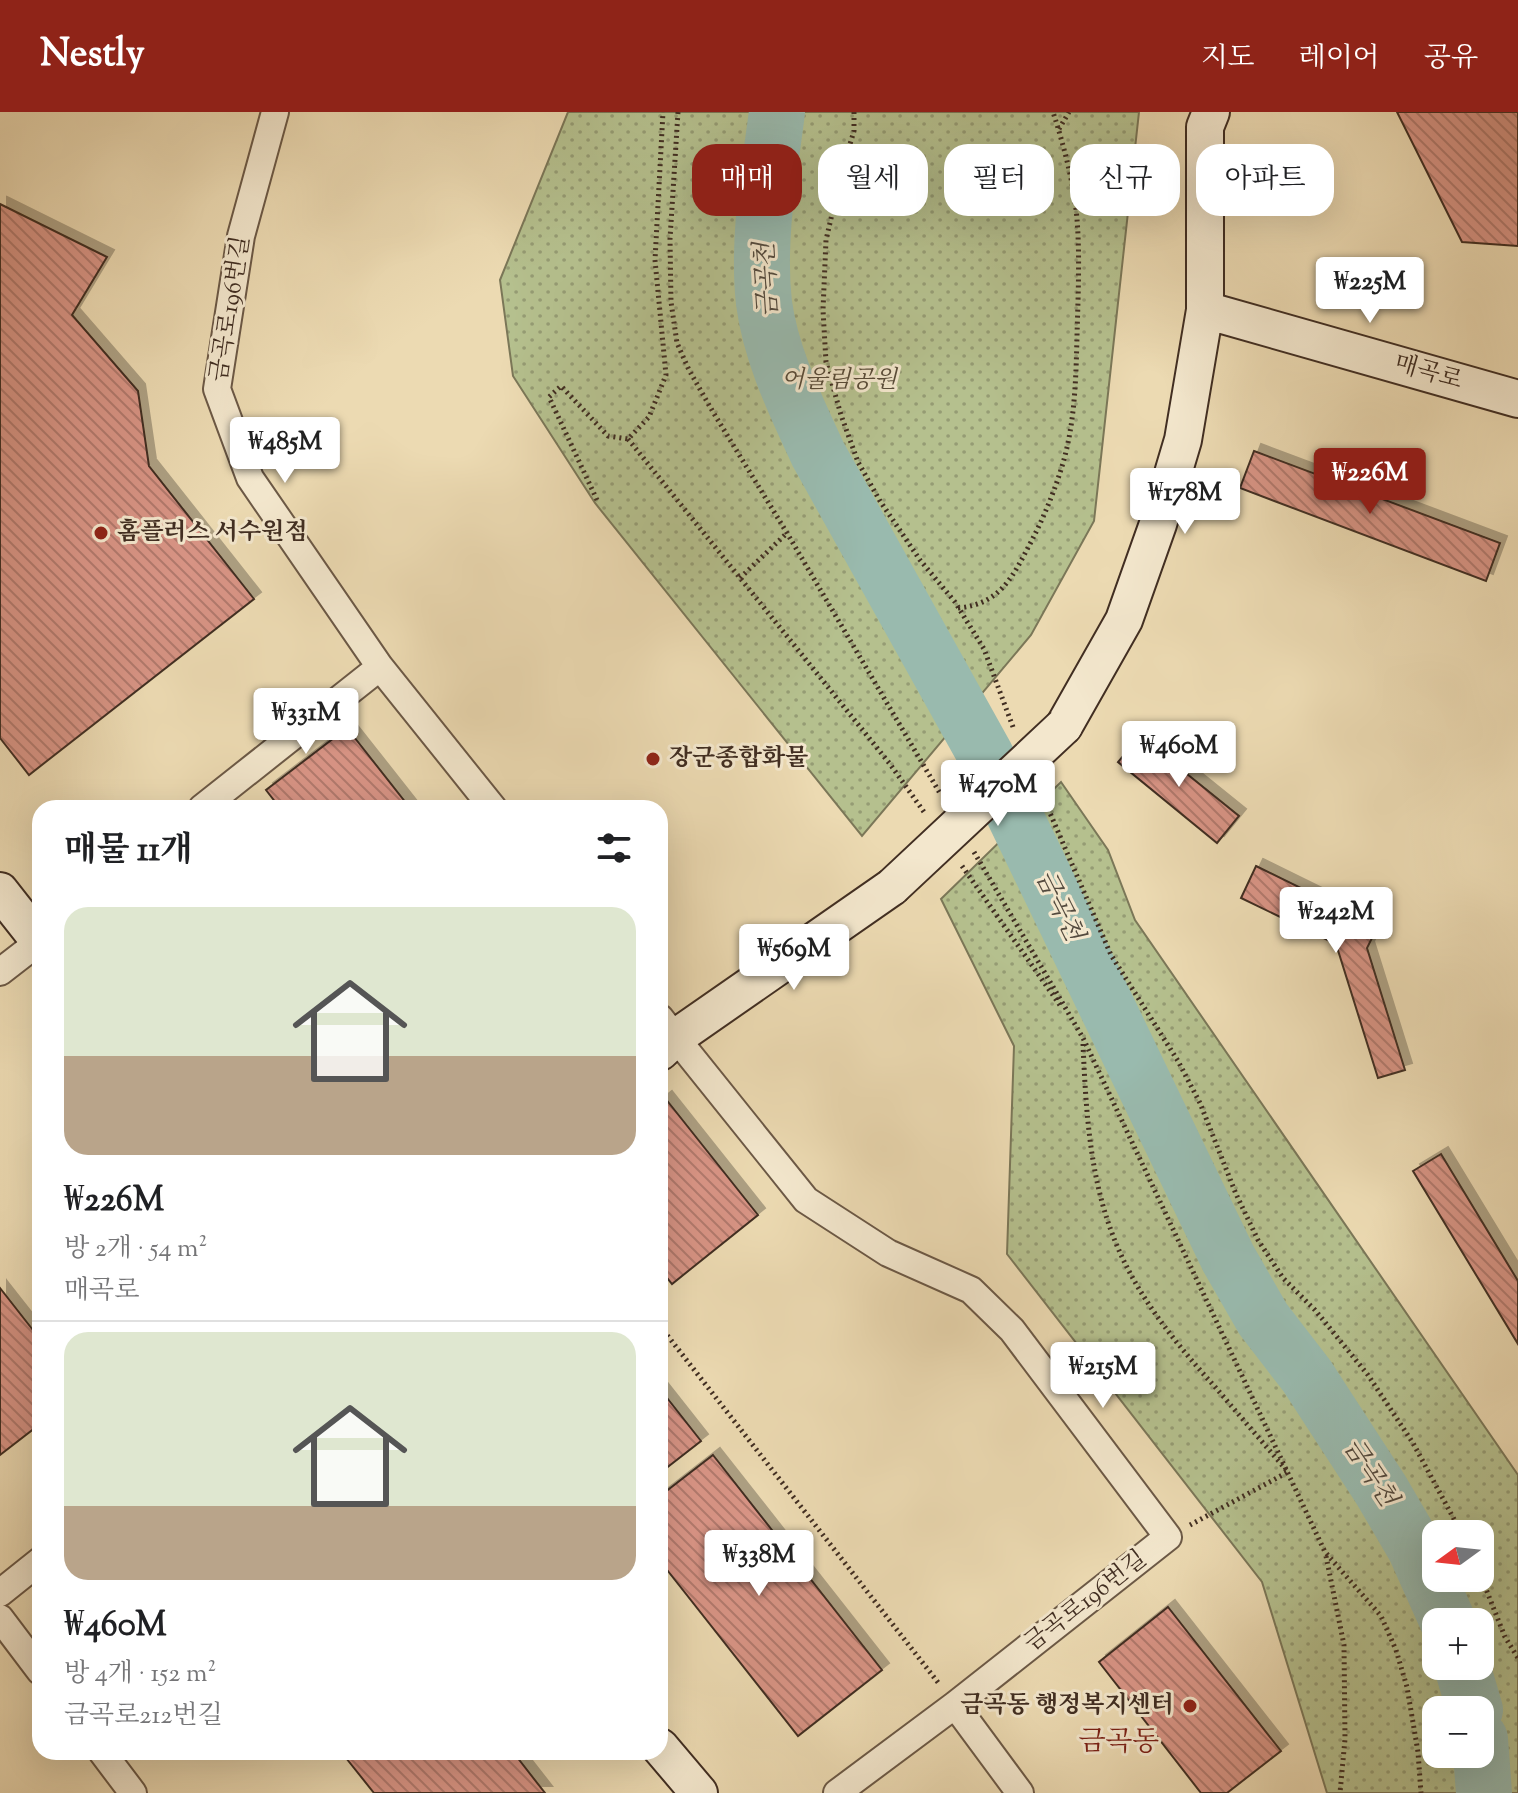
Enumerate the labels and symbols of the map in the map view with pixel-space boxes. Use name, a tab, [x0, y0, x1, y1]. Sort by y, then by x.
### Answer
street label: 금곡로196번길	[203, 234, 259, 384]
water label: 금곡천	[747, 240, 788, 319]
pin: ₩225M	[1314, 257, 1426, 325]
street label: 매곡로	[1390, 347, 1466, 399]
park label: 어울림공원	[781, 364, 899, 398]
pin: ₩485M	[229, 417, 341, 485]
pin: ₩226M	[1314, 448, 1426, 516]
pin: ₩178M	[1129, 468, 1241, 536]
place label: 홈플러스 서수원점	[117, 516, 308, 550]
marker: 홈플러스 서수원점	[92, 524, 110, 542]
pin: ₩331M	[250, 688, 362, 756]
pin: ₩460M	[1123, 721, 1235, 789]
place label: 장군종합화물	[669, 742, 808, 776]
marker: 장군종합화물	[644, 750, 662, 768]
pin: ₩470M	[942, 760, 1054, 828]
water label: 금곡천	[1025, 864, 1092, 950]
pin: ₩242M	[1280, 887, 1392, 955]
pin: ₩569M	[738, 924, 850, 992]
pin: ₩215M	[1047, 1342, 1159, 1410]
water label: 금곡천	[1333, 1431, 1406, 1516]
north arrow	[1422, 1520, 1494, 1592]
pin: ₩338M	[703, 1530, 815, 1598]
street label: 금곡로196번길	[1017, 1543, 1155, 1661]
place label: 금곡동 행정복지센터	[960, 1689, 1174, 1723]
marker: 금곡동 행정복지센터	[1181, 1697, 1199, 1715]
district label: 금곡동	[1078, 1723, 1160, 1763]

